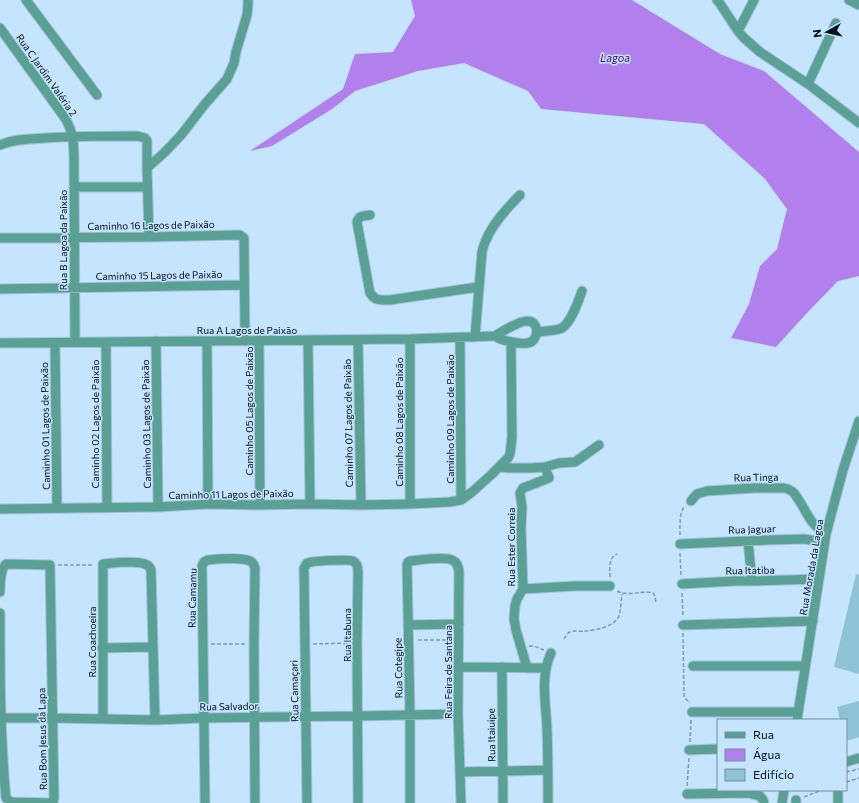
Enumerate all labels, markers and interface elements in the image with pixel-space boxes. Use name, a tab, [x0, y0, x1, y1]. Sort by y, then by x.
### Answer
north arrow	[807, 12, 847, 52]
text: N	[810, 28, 824, 38]
street label: Rua C Jardim Valéria 2	[14, 32, 80, 119]
water label: Lagoa	[600, 51, 630, 64]
street label: Rua B Lagoa da Paixão	[57, 190, 69, 290]
street label: Caminho 16 Lagos de Paixão	[87, 218, 215, 232]
street label: Caminho 15 Lagos de Paixão	[95, 268, 223, 282]
street label: Rua A Lagos de Paixão	[197, 324, 297, 336]
street label: Caminho 05 Lagos de Paixão	[243, 346, 255, 476]
street label: Caminho 09 Lagos de Paixão	[444, 354, 456, 484]
street label: Caminho 08 Lagos de Paixão	[393, 357, 405, 487]
street label: Caminho 03 Lagos de Paixão	[139, 359, 153, 489]
street label: Caminho 07 Lagos de Paixão	[341, 359, 355, 487]
street label: Caminho 02 Lagos de Paixão	[89, 360, 101, 488]
street label: Caminho 01 Lagos de Paixão	[38, 362, 52, 490]
street label: Rua Tinga	[734, 471, 778, 483]
street label: Caminho 11 Lagos de Paixão	[168, 487, 294, 501]
street label: Rua Ester Correia	[505, 508, 517, 586]
street label: Rua Morada da Lagoa	[797, 518, 825, 616]
street label: Rua Jaguar	[728, 522, 776, 536]
street label: Rua Itatiba	[725, 564, 775, 576]
street label: Rua Camamu	[185, 568, 199, 628]
street label: Rua Coachoeira	[86, 606, 98, 678]
street label: Rua Itabuna	[341, 608, 353, 662]
street label: Rua Feira de Santana	[442, 625, 454, 719]
street label: Rua Cotegipe	[391, 638, 405, 698]
street label: Rua Camaçari	[287, 660, 301, 722]
street label: Rua Bom Jesus da Lapa	[35, 688, 49, 790]
street label: Rua Salvador	[199, 699, 259, 713]
street label: Rua Itaiuipe	[485, 708, 497, 762]
legend	[717, 719, 847, 791]
text: Rua	[753, 727, 774, 741]
text: Água	[753, 747, 781, 761]
text: Edifício	[753, 767, 794, 781]

